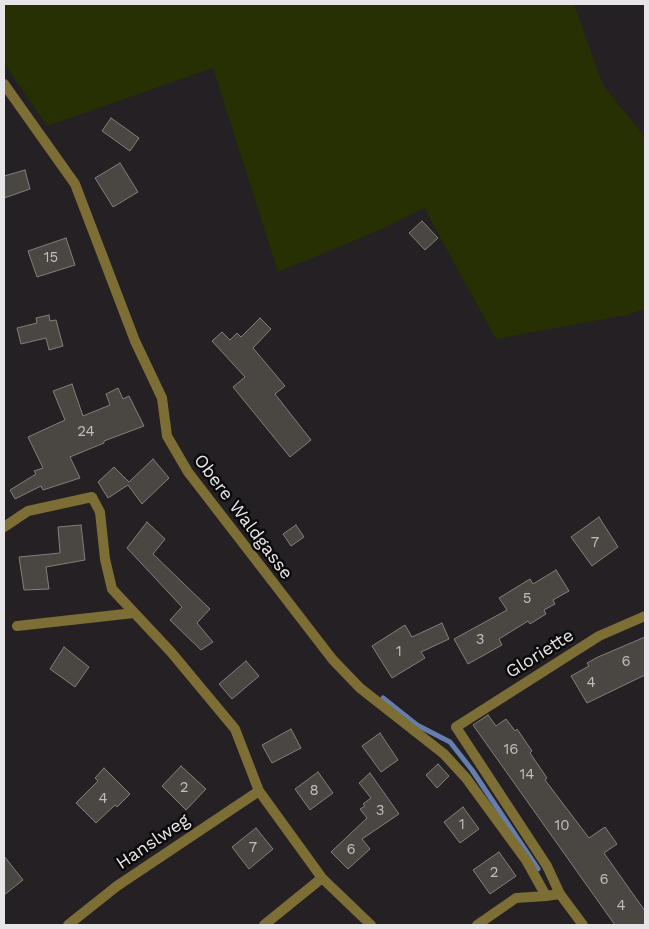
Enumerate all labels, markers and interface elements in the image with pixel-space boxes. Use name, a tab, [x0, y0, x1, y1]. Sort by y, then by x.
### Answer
house number: 15	[44, 249, 58, 267]
house number: 24	[77, 423, 95, 441]
street label: Obere Waldgasse	[189, 450, 297, 584]
house number: 7	[591, 534, 599, 552]
house number: 5	[523, 590, 531, 608]
street label: Gloriette	[502, 625, 578, 683]
house number: 3	[476, 631, 484, 649]
house number: 1	[396, 643, 402, 661]
house number: 6	[621, 653, 631, 671]
house number: 4	[586, 674, 596, 692]
house number: 16	[504, 741, 518, 759]
house number: 14	[519, 766, 535, 784]
house number: 2	[180, 779, 188, 797]
house number: 8	[309, 782, 319, 800]
house number: 4	[98, 790, 108, 808]
house number: 3	[376, 802, 384, 820]
street label: Hanslweg	[112, 810, 194, 874]
house number: 1	[459, 816, 465, 834]
house number: 10	[554, 817, 570, 835]
house number: 7	[249, 839, 257, 857]
house number: 6	[346, 841, 356, 859]
house number: 2	[490, 864, 498, 882]
house number: 6	[599, 871, 609, 889]
house number: 4	[616, 897, 626, 915]

